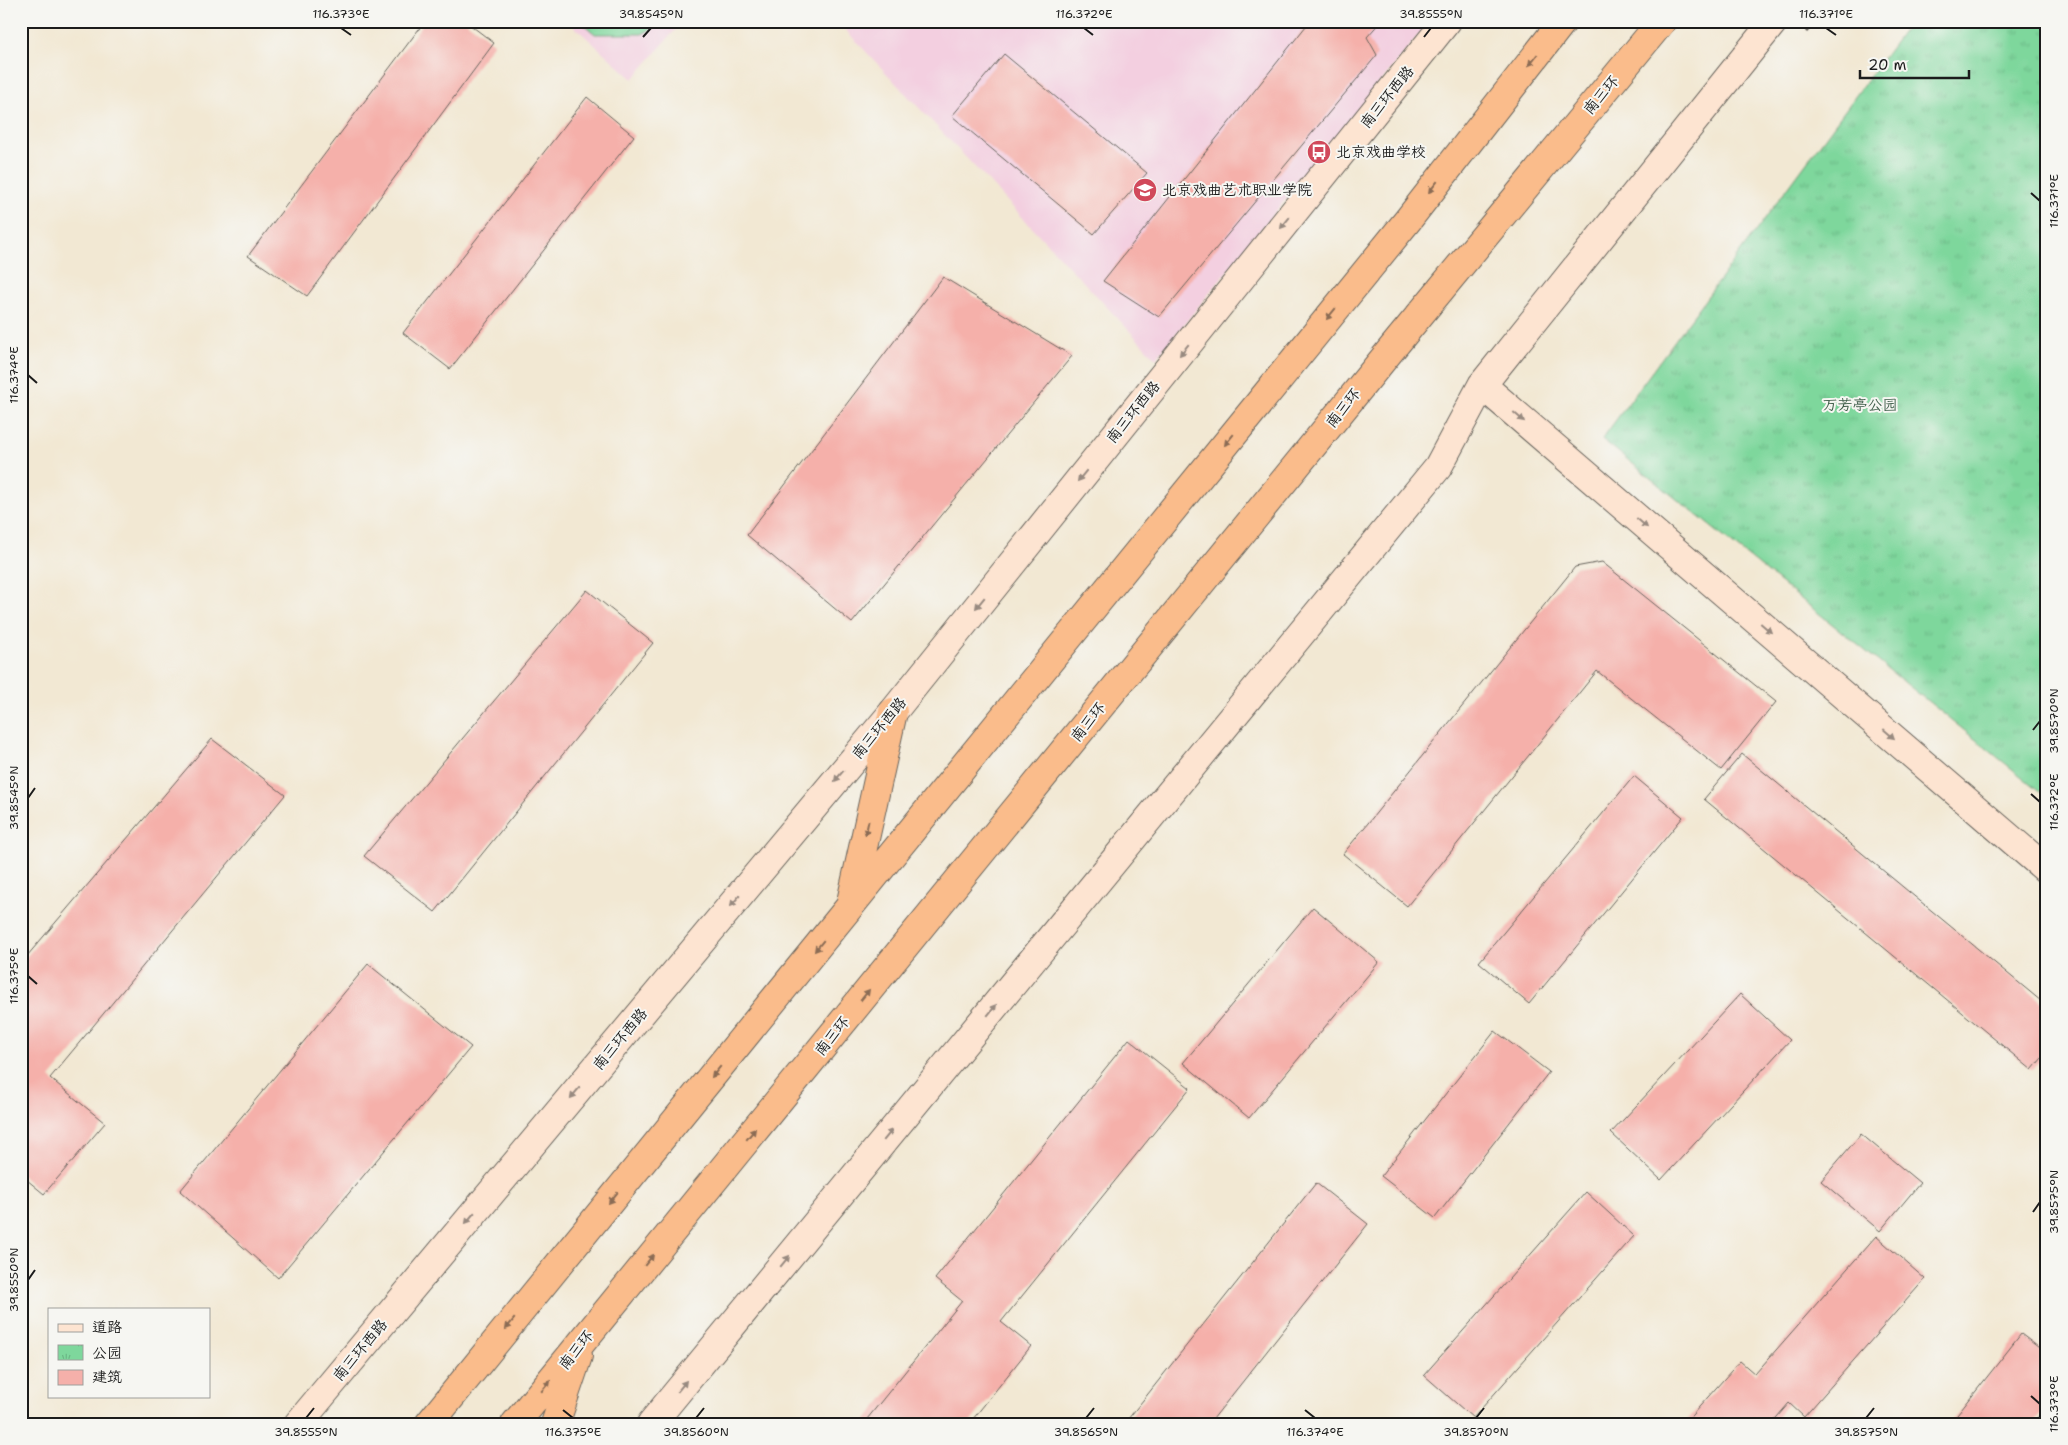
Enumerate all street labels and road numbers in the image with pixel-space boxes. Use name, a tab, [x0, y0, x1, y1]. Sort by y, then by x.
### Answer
street label: 南三环西路	[1356, 62, 1418, 132]
street label: 南三环	[1579, 71, 1623, 119]
street label: 南三环西路	[1102, 377, 1164, 447]
street label: 南三环	[1321, 384, 1365, 432]
street label: 南三环西路	[847, 693, 911, 763]
street label: 南三环	[1066, 698, 1110, 746]
street label: 南三环西路	[588, 1004, 652, 1074]
street label: 南三环	[810, 1012, 854, 1060]
street label: 南三环西路	[328, 1315, 392, 1385]
street label: 南三环	[554, 1326, 598, 1374]

